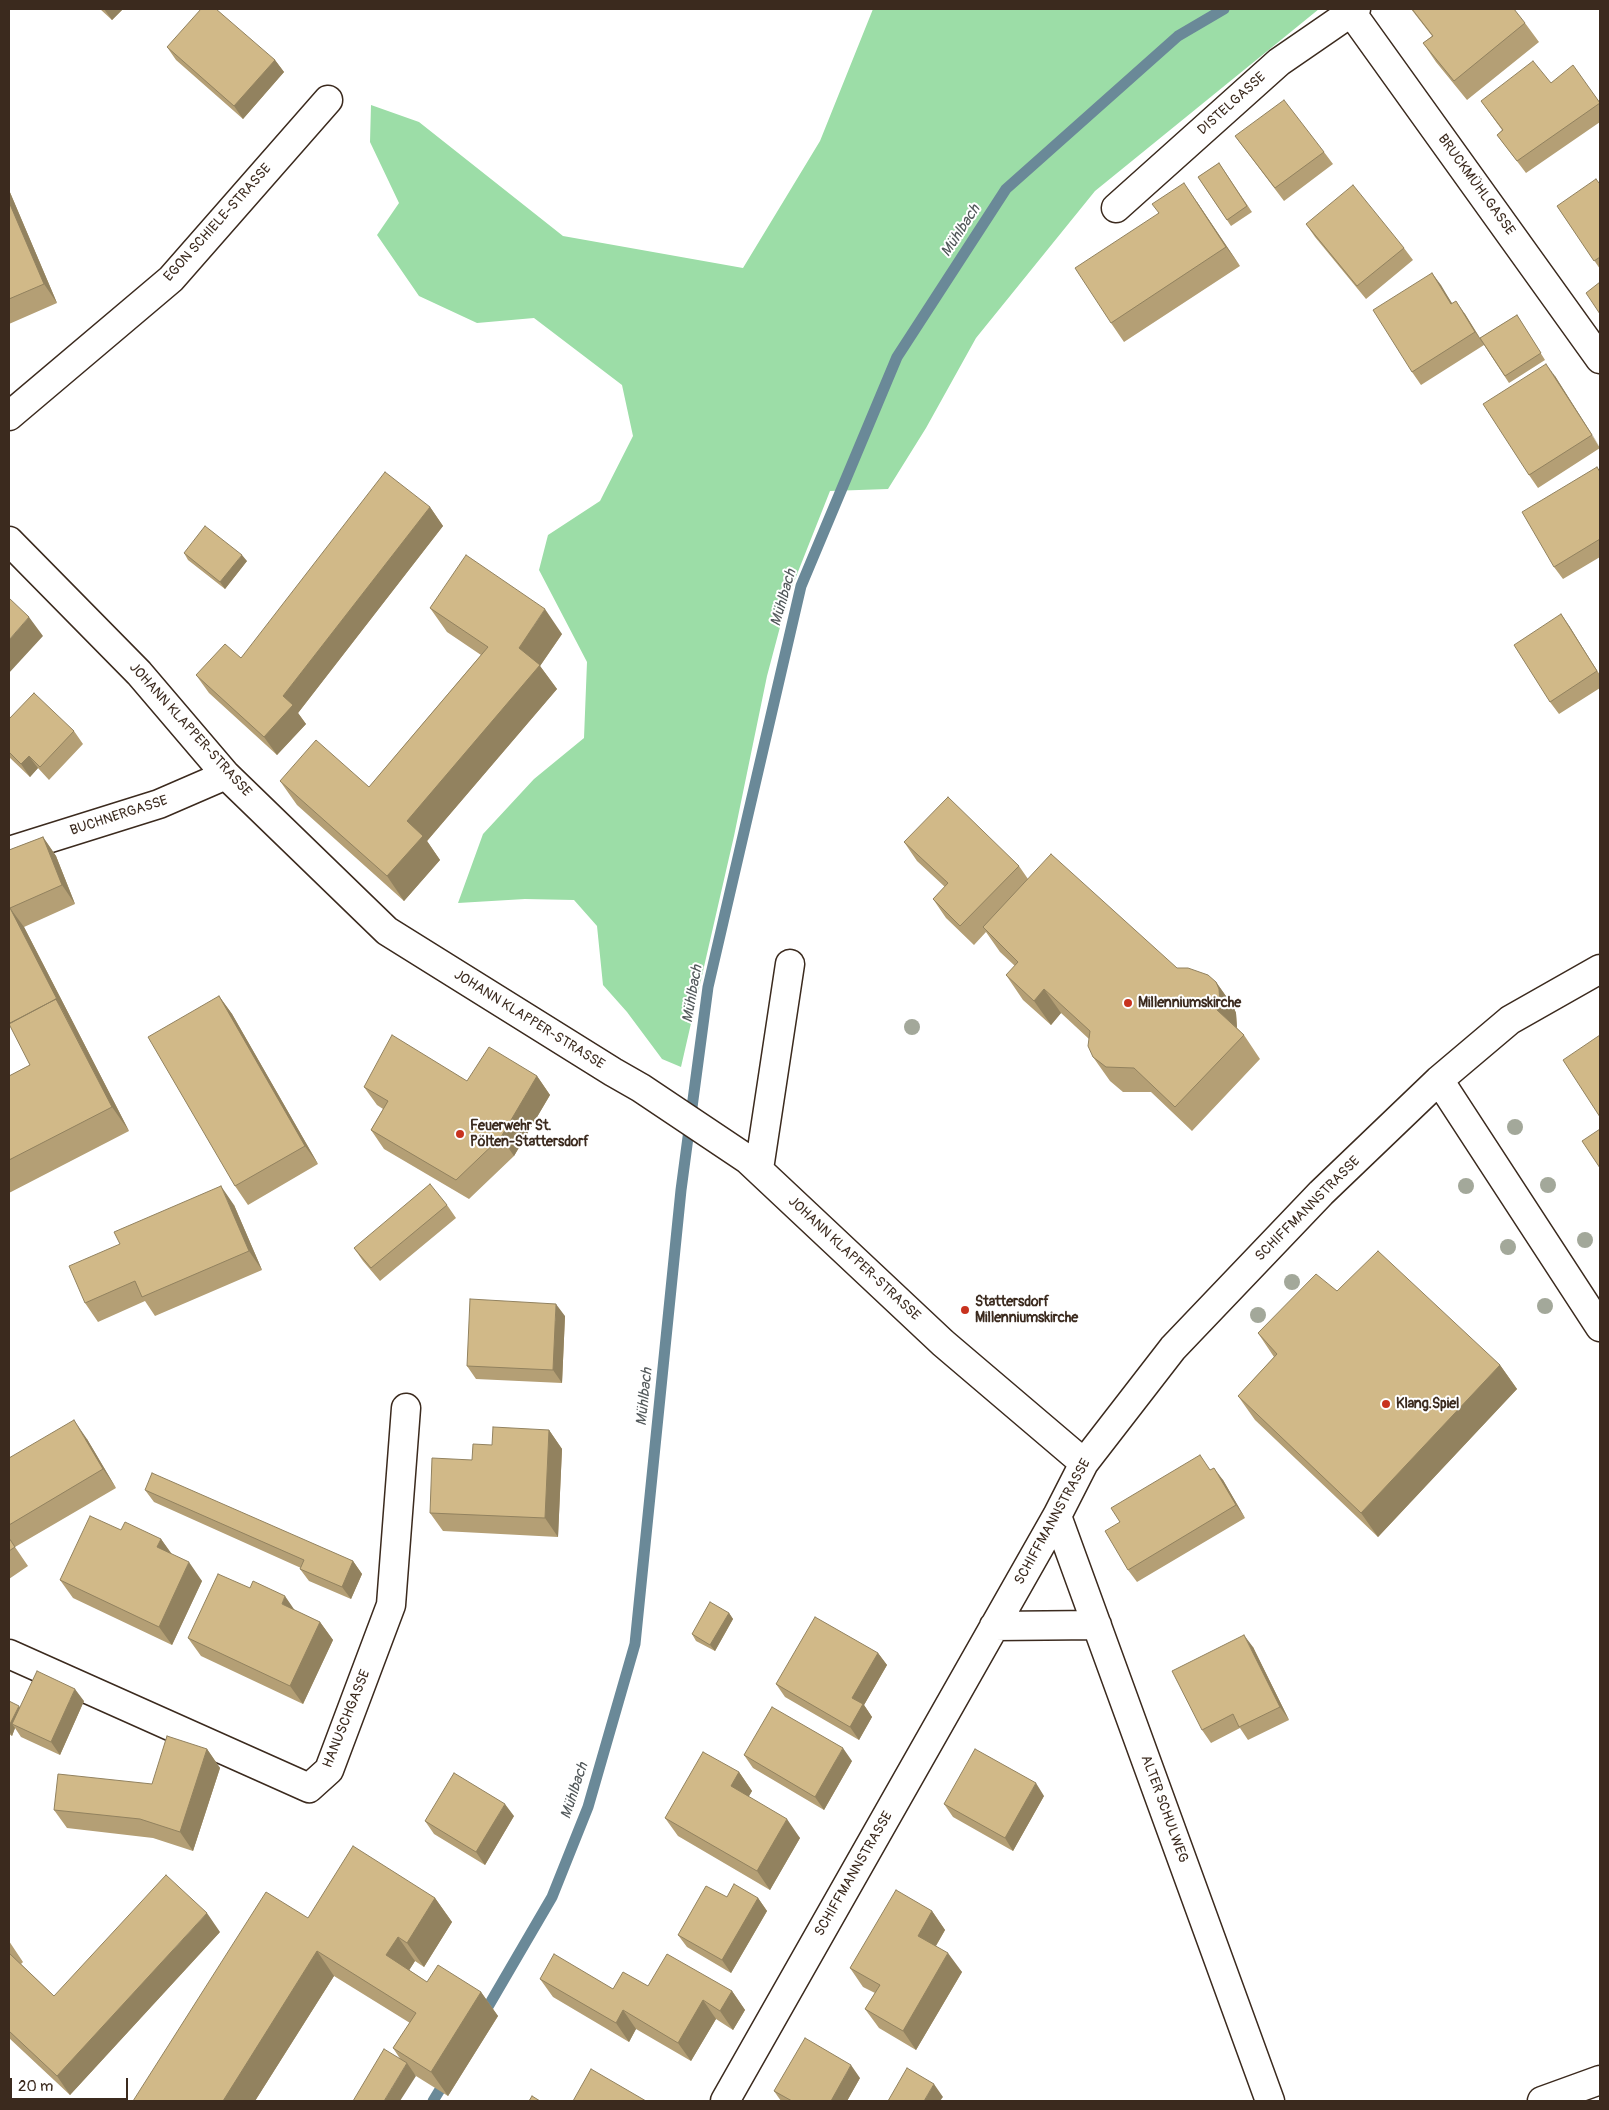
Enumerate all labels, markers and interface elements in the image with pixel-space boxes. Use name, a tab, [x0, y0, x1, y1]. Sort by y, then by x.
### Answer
street label: DISTELGASSE	[1194, 69, 1270, 139]
street label: BRUCKMÜHLGASSE	[1434, 131, 1518, 239]
street label: EGON SCHIELE-STRASSE	[161, 161, 275, 285]
water label: Mühlbach	[938, 202, 984, 260]
water label: Mühlbach	[767, 568, 801, 628]
street label: JOHANN KLAPPER-STRASSE	[125, 660, 255, 800]
street label: BUCHNERGASSE	[68, 792, 170, 840]
water label: Mühlbach	[679, 964, 707, 1024]
street label: JOHANN KLAPPER-STRASSE	[451, 967, 607, 1073]
place label: Millenniumskirche	[1138, 995, 1241, 1011]
marker: Millenniumskirche	[1122, 997, 1134, 1009]
place label: Feuerwehr St. Pölten-Stattersdorf	[470, 1118, 589, 1150]
marker: Feuerwehr St. Pölten-Stattersdorf	[454, 1128, 466, 1140]
street label: SCHIFFMANNSTRASSE	[1252, 1153, 1364, 1265]
street label: JOHANN KLAPPER-STRASSE	[784, 1193, 924, 1325]
place label: Stattersdorf Millenniumskirche	[975, 1294, 1078, 1326]
marker: Stattersdorf Millenniumskirche	[959, 1304, 971, 1316]
water label: Mühlbach	[633, 1367, 657, 1427]
place label: Klang.Spiel	[1396, 1396, 1459, 1412]
marker: Klang.Spiel	[1380, 1398, 1392, 1410]
street label: SCHIFFMANNSTRASSE	[1011, 1456, 1095, 1588]
street label: HANUSCHGASSE	[320, 1667, 374, 1771]
street label: ALTER SCHULWEG	[1137, 1753, 1191, 1865]
water label: Mühlbach	[557, 1761, 593, 1821]
street label: SCHIFFMANNSTRASSE	[811, 1809, 897, 1939]
scale bar	[12, 2068, 130, 2100]
text: 20 m	[18, 2077, 53, 2096]

